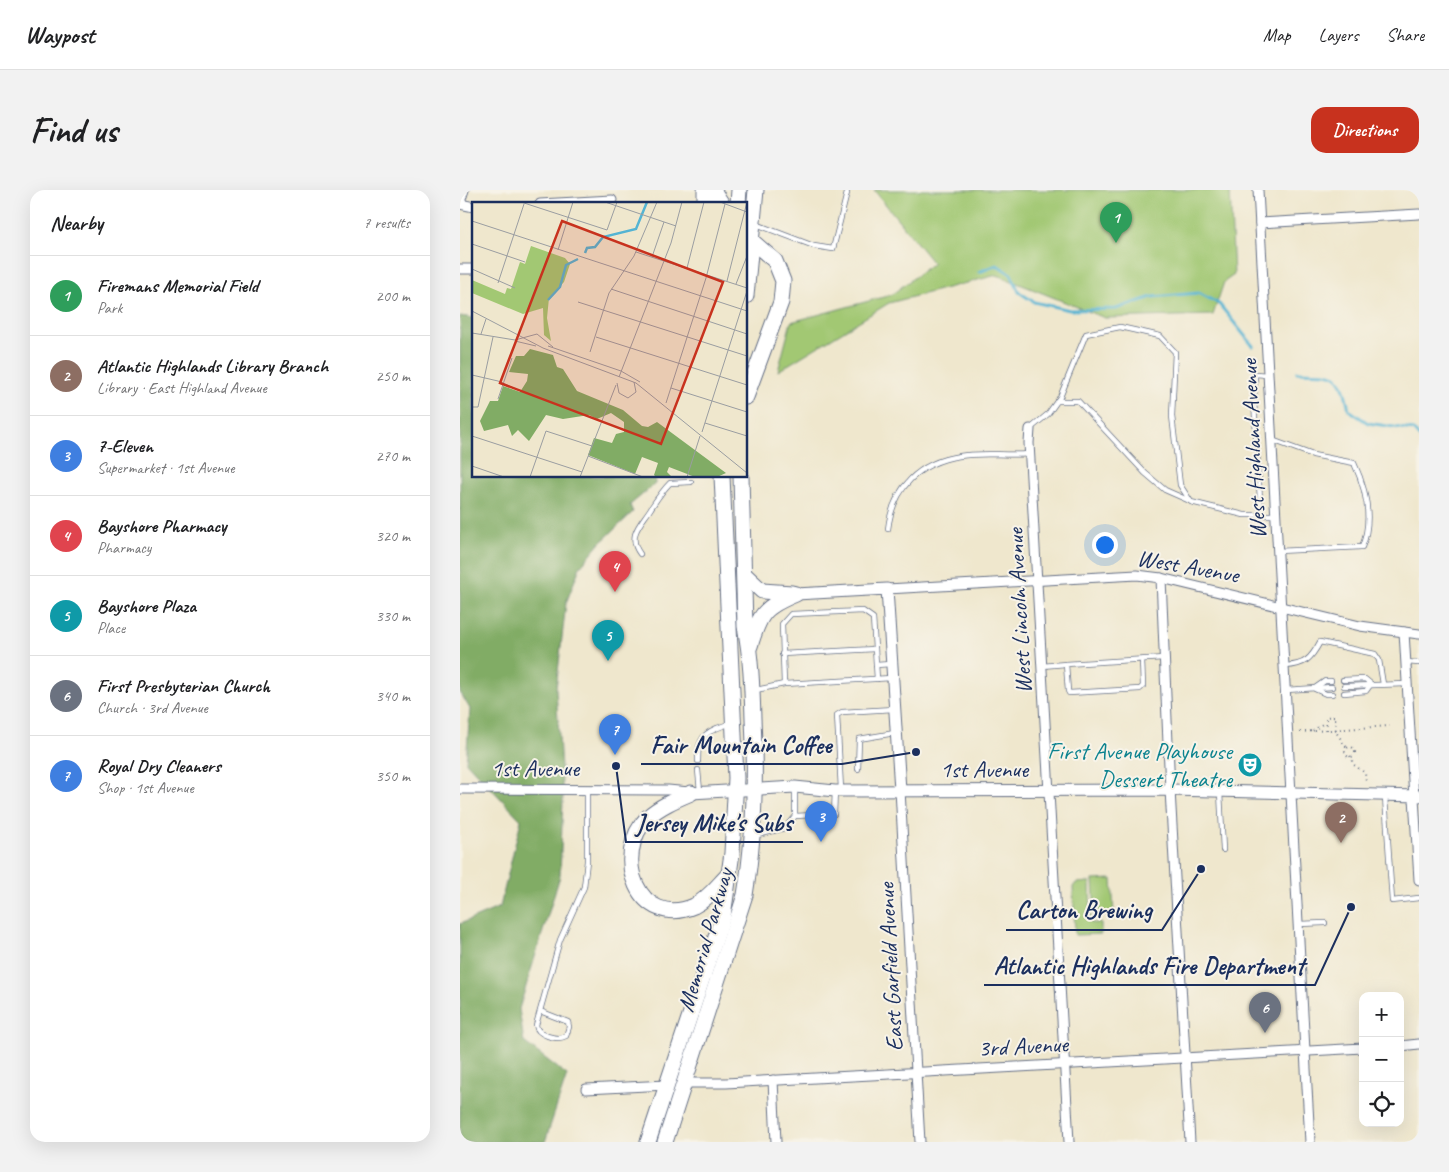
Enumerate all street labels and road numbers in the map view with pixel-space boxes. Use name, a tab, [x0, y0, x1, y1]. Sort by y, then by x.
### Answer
street label: West Highland Avenue	[1233, 356, 1273, 540]
street label: West Lincoln Avenue	[1000, 525, 1038, 694]
street label: West Avenue	[1135, 542, 1243, 590]
street label: 1st Avenue	[491, 753, 581, 783]
street label: 1st Avenue	[940, 754, 1030, 784]
street label: Memorial Parkway	[670, 863, 740, 1015]
street label: East Garfield Avenue	[870, 880, 909, 1052]
street label: 3rd Avenue	[977, 1029, 1071, 1063]

